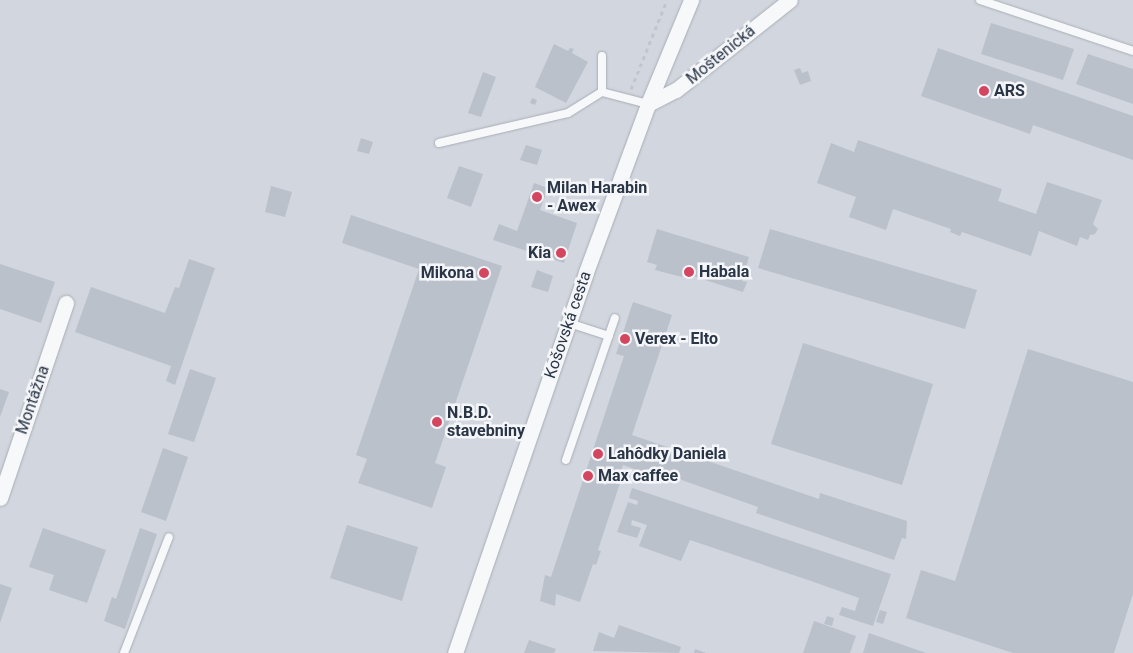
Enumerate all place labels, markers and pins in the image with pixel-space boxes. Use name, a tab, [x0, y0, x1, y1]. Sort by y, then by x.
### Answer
place label: ARS	[994, 81, 1025, 101]
marker: ARS	[978, 85, 990, 97]
place label: Milan Harabin - Awex	[547, 178, 647, 216]
marker: Milan Harabin - Awex	[531, 191, 543, 203]
place label: Kia	[528, 243, 551, 263]
marker: Kia	[555, 247, 567, 259]
place label: Habala	[699, 262, 749, 282]
place label: Mikona	[421, 263, 474, 283]
marker: Habala	[683, 266, 695, 278]
marker: Mikona	[478, 267, 490, 279]
place label: Verex - Elto	[635, 329, 718, 349]
marker: Verex - Elto	[619, 333, 631, 345]
place label: N.B.D. stavebniny	[447, 403, 525, 441]
marker: N.B.D. stavebniny	[431, 416, 443, 428]
place label: Lahôdky Daniela	[608, 444, 726, 464]
marker: Lahôdky Daniela	[592, 448, 604, 460]
place label: Max caffee	[598, 466, 678, 486]
marker: Max caffee	[582, 470, 594, 482]

